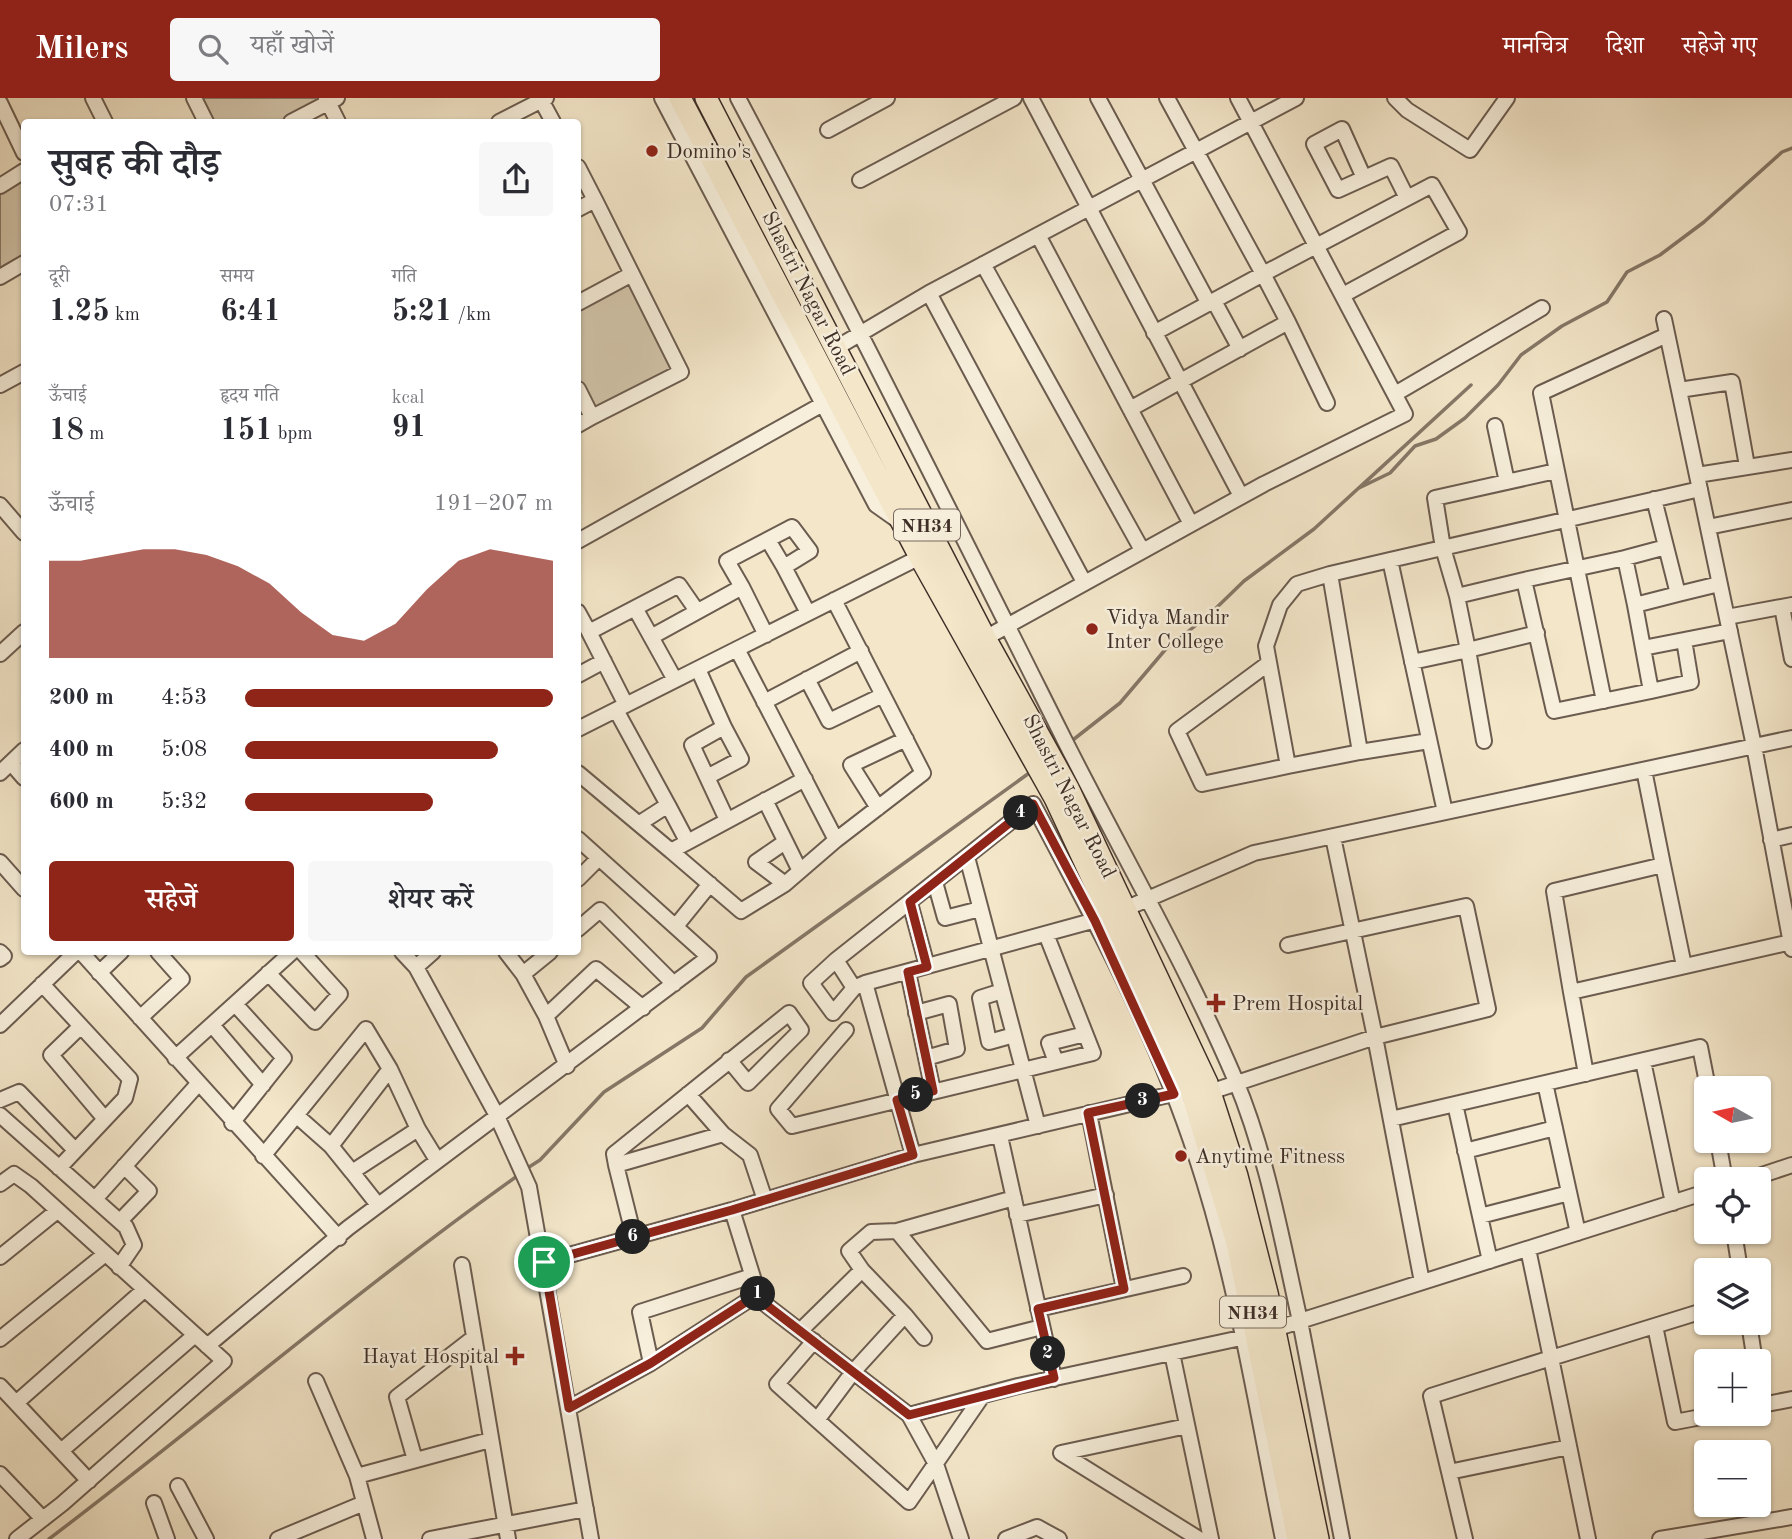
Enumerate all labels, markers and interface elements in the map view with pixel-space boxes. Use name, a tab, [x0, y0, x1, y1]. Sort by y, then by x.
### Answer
search box	[170, 18, 660, 81]
icon: search	[194, 30, 232, 68]
text: Milers	[35, 33, 128, 66]
text: यहाँ खोजें	[250, 33, 334, 59]
text: मानचित्र	[1503, 35, 1568, 59]
text: दिशा	[1606, 35, 1644, 59]
text: सहेजे गए	[1682, 35, 1757, 59]
button: share	[479, 142, 553, 216]
place label: Domino's	[666, 142, 751, 163]
marker: Domino's	[644, 143, 660, 159]
text: सुबह की दौड़	[49, 146, 220, 184]
text: 07:31	[49, 193, 109, 216]
street label: Shastri Nagar Road	[757, 208, 858, 379]
text: दूरी	[49, 268, 70, 287]
text: समय	[220, 268, 254, 287]
text: गति	[392, 268, 417, 287]
text: 1.25	[49, 297, 110, 327]
text: 6:41	[220, 297, 281, 327]
text: 5:21	[392, 297, 452, 327]
text: km	[110, 306, 140, 325]
text: /km	[452, 306, 491, 325]
text: ऊँचाई	[49, 387, 86, 406]
text: हृदय गति	[220, 387, 279, 406]
text: kcal	[392, 389, 424, 408]
text: 91	[392, 413, 426, 443]
text: 18	[49, 416, 84, 446]
text: 151	[220, 416, 273, 446]
text: m	[84, 425, 104, 444]
text: bpm	[273, 425, 313, 444]
text: 191–207 m	[434, 492, 553, 515]
text: ऊँचाई	[49, 493, 94, 516]
road number: NH34	[894, 510, 960, 540]
place label: Vidya Mandir Inter College	[1106, 608, 1230, 653]
marker: Vidya Mandir Inter College	[1084, 621, 1100, 637]
text: 200 m	[49, 686, 114, 709]
text: 4:53	[161, 686, 207, 709]
street label: Shastri Nagar Road	[1018, 711, 1119, 882]
text: 400 m	[49, 738, 114, 761]
text: 5:08	[161, 738, 207, 761]
text: 600 m	[49, 790, 114, 813]
text: 5:32	[161, 790, 207, 813]
pin: 4	[1004, 796, 1038, 830]
text: 4	[1015, 803, 1026, 822]
button: सहेजें	[49, 861, 294, 941]
button: शेयर करें	[308, 861, 553, 941]
marker: Prem Hospital	[1206, 993, 1226, 1013]
place label: Prem Hospital	[1232, 994, 1363, 1015]
north arrow	[1694, 1076, 1771, 1153]
map controls	[1694, 1076, 1771, 1517]
pin: 5	[898, 1077, 934, 1112]
pin: 3	[1126, 1084, 1160, 1118]
text: 5	[910, 1085, 921, 1104]
text: 3	[1137, 1091, 1148, 1110]
place label: Anytime Fitness	[1195, 1147, 1345, 1168]
marker: Anytime Fitness	[1173, 1148, 1189, 1164]
button: locate	[1694, 1167, 1771, 1244]
pin: 6	[616, 1220, 650, 1254]
text: 6	[627, 1227, 638, 1246]
pin	[514, 1232, 574, 1292]
icon: arrive	[525, 1243, 563, 1281]
button: layers	[1694, 1258, 1771, 1335]
pin: 1	[740, 1276, 776, 1312]
text: 1	[752, 1284, 763, 1303]
road number: NH34	[1220, 1296, 1286, 1328]
pin: 2	[1030, 1336, 1066, 1372]
text: 2	[1042, 1344, 1053, 1363]
marker: Hayat Hospital	[505, 1346, 525, 1366]
place label: Hayat Hospital	[362, 1347, 499, 1368]
button: +	[1694, 1349, 1771, 1426]
button: −	[1694, 1440, 1771, 1517]

